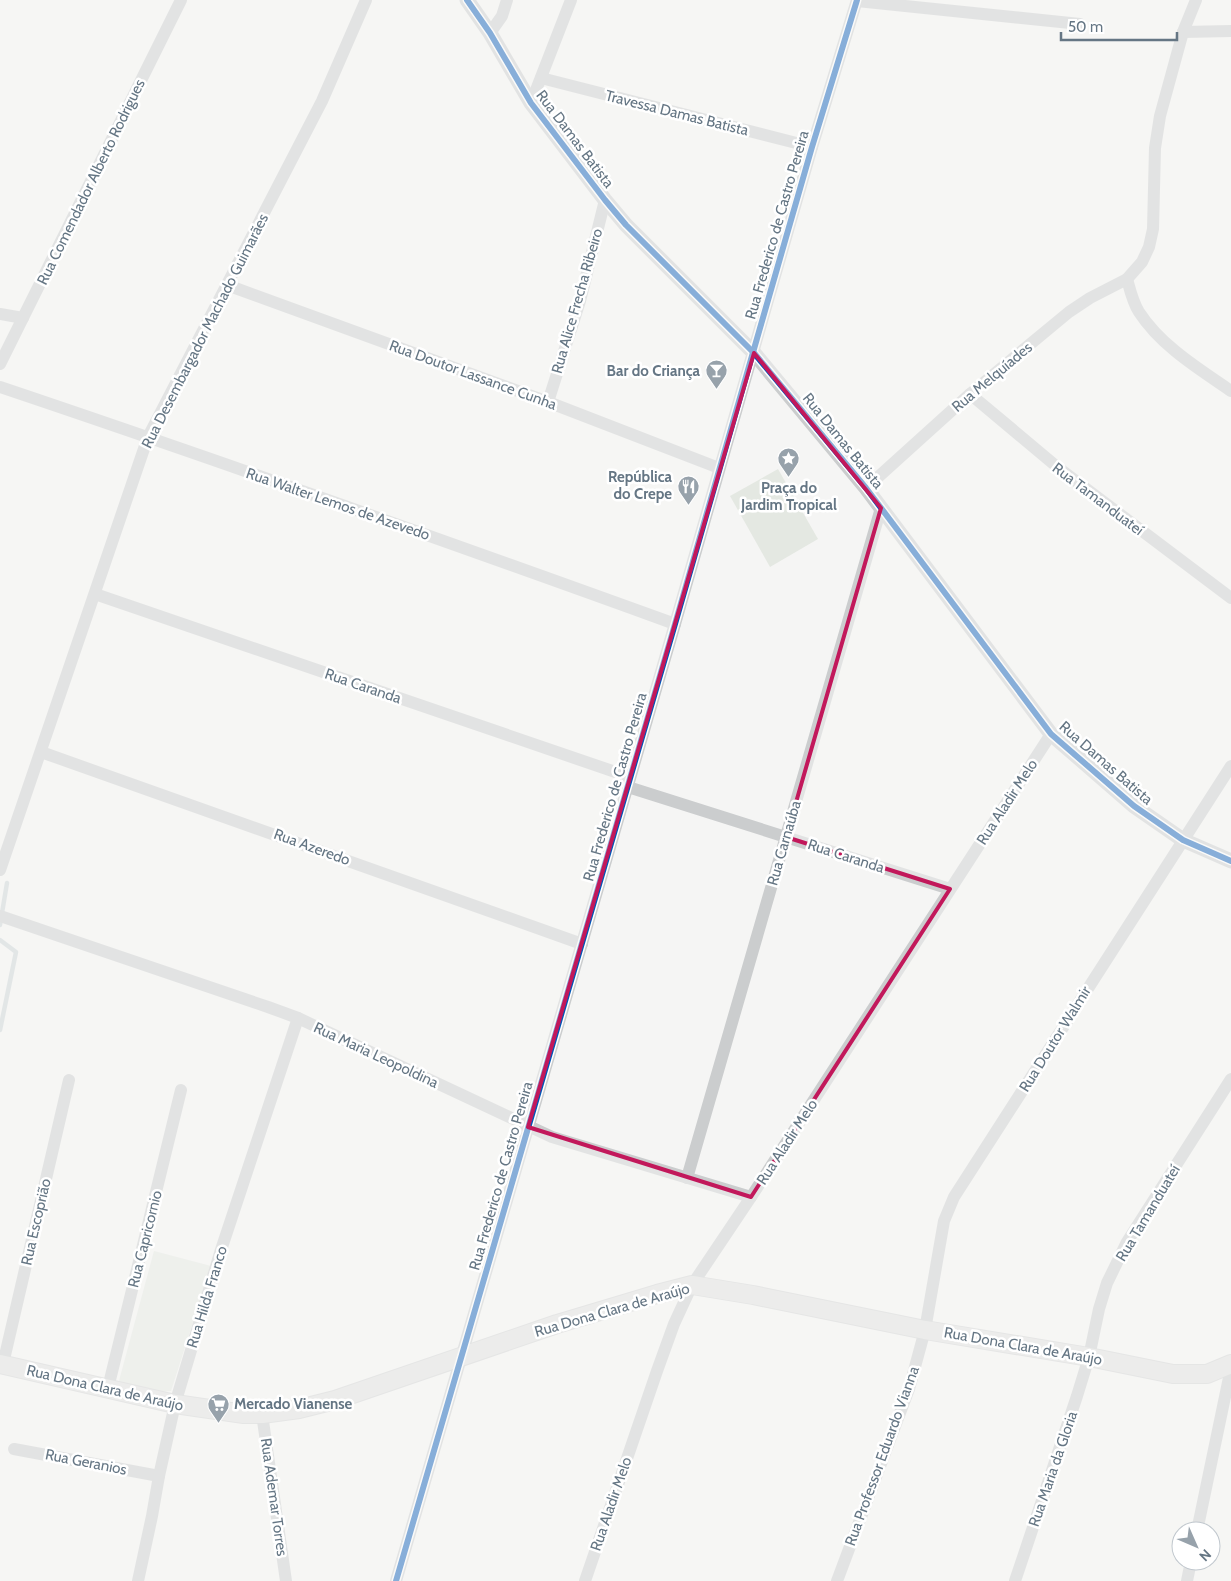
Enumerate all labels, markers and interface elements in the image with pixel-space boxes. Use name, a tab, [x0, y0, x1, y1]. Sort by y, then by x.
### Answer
scale bar	[1061, 10, 1177, 42]
text: 50 m	[1068, 18, 1103, 36]
street label: Rua Comendador Alberto Rodrigues	[33, 76, 149, 288]
street label: Rua Damas Batista	[532, 86, 618, 192]
street label: Travessa Damas Batista	[604, 87, 751, 140]
street label: Rua Frederico de Castro Pereira	[741, 128, 813, 321]
street label: Rua Desembargador Machado Guimarães	[138, 211, 272, 451]
street label: Rua Alice Frecha Ribeiro	[548, 226, 606, 376]
street label: Rua Doutor Lassance Cunha	[387, 336, 560, 414]
street label: Rua Melquíades	[948, 338, 1036, 416]
bar icon: Bar do Criança	[704, 359, 728, 390]
place label: Bar do Criança	[607, 362, 701, 380]
street label: Rua Damas Batista	[799, 390, 888, 493]
place icon: Praça do Jardim Tropical	[777, 447, 801, 478]
street label: Rua Tamanduateí	[1049, 459, 1147, 539]
street label: Rua Walter Lemos de Azevedo	[244, 464, 432, 544]
place label: República do Crepe	[608, 468, 673, 503]
restaurant icon: República do Crepe	[676, 474, 700, 505]
place label: Praça do Jardim Tropical	[740, 479, 837, 514]
street label: Rua Caranda	[322, 665, 404, 708]
street label: Rua Frederico de Castro Pereira	[579, 690, 651, 883]
street label: Rua Damas Batista	[1056, 718, 1157, 809]
street label: Rua Aladir Melo	[973, 756, 1041, 848]
street label: Rua Carnaúba	[763, 798, 805, 888]
street label: Rua Azeredo	[271, 825, 353, 869]
street label: Rua Caranda	[805, 835, 887, 877]
street label: Rua Doutor Walmir	[1015, 983, 1095, 1095]
street label: Rua Maria Leopoldina	[311, 1018, 442, 1092]
street label: Rua Frederico de Castro Pereira	[465, 1079, 537, 1272]
street label: Rua Aladir Melo	[753, 1096, 821, 1188]
street label: Rua Tamanduateí	[1112, 1161, 1184, 1265]
street label: Rua Escoprião	[17, 1177, 55, 1267]
street label: Rua Capricornio	[124, 1189, 166, 1289]
street label: Rua Hilda Franco	[183, 1244, 231, 1350]
street label: Rua Dona Clara de Araújo	[532, 1279, 692, 1341]
street label: Rua Dona Clara de Araújo	[943, 1323, 1103, 1369]
street label: Rua Dona Clara de Araújo	[25, 1361, 185, 1415]
street label: Rua Professor Eduardo Vianna	[841, 1363, 923, 1548]
supermarket icon: Mercado Vianense	[206, 1392, 230, 1423]
place label: Mercado Vianense	[234, 1395, 353, 1413]
street label: Rua Maria da Gloria	[1025, 1408, 1081, 1529]
street label: Rua Ademar Torres	[257, 1437, 291, 1557]
street label: Rua Geranios	[44, 1445, 128, 1479]
street label: Rua Aladir Melo	[587, 1455, 635, 1553]
north arrow	[1171, 1521, 1221, 1571]
text: N	[1195, 1545, 1215, 1565]

